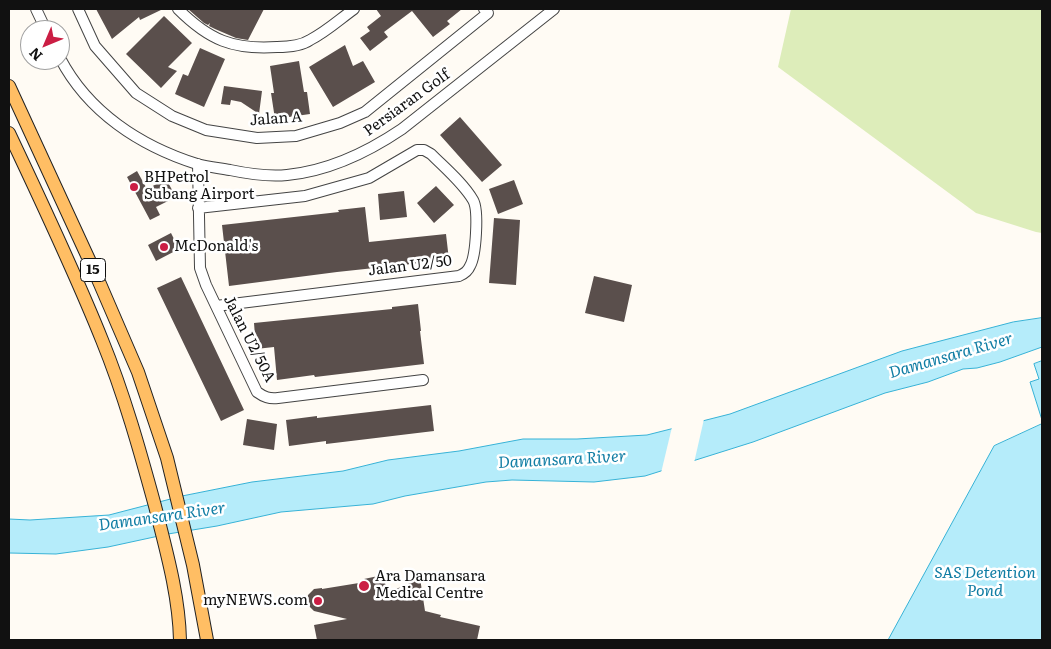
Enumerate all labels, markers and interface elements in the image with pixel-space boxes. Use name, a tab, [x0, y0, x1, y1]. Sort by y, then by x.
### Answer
north arrow	[20, 20, 70, 70]
text: N	[24, 44, 46, 66]
street label: Persiaran Golf	[360, 66, 454, 140]
street label: Jalan A	[249, 108, 303, 130]
place label: BHPetrol Subang Airport	[144, 169, 255, 204]
marker: BHPetrol Subang Airport	[128, 181, 140, 193]
place label: McDonald's	[174, 238, 258, 256]
marker: McDonald's	[158, 241, 170, 253]
street label: Jalan U2/50	[367, 252, 453, 280]
road number: 15	[80, 258, 106, 282]
street label: Jalan U2/50A	[219, 292, 279, 386]
water label: Damansara River	[887, 329, 1015, 383]
water label: Damansara River	[497, 447, 627, 473]
water label: Damansara River	[97, 499, 227, 535]
water label: SAS Detention Pond	[934, 563, 1036, 601]
place label: Ara Damansara Medical Centre	[375, 568, 485, 603]
marker: Ara Damansara Medical Centre	[357, 579, 371, 593]
place label: myNEWS.com	[203, 592, 308, 610]
marker: myNEWS.com	[312, 595, 324, 607]

